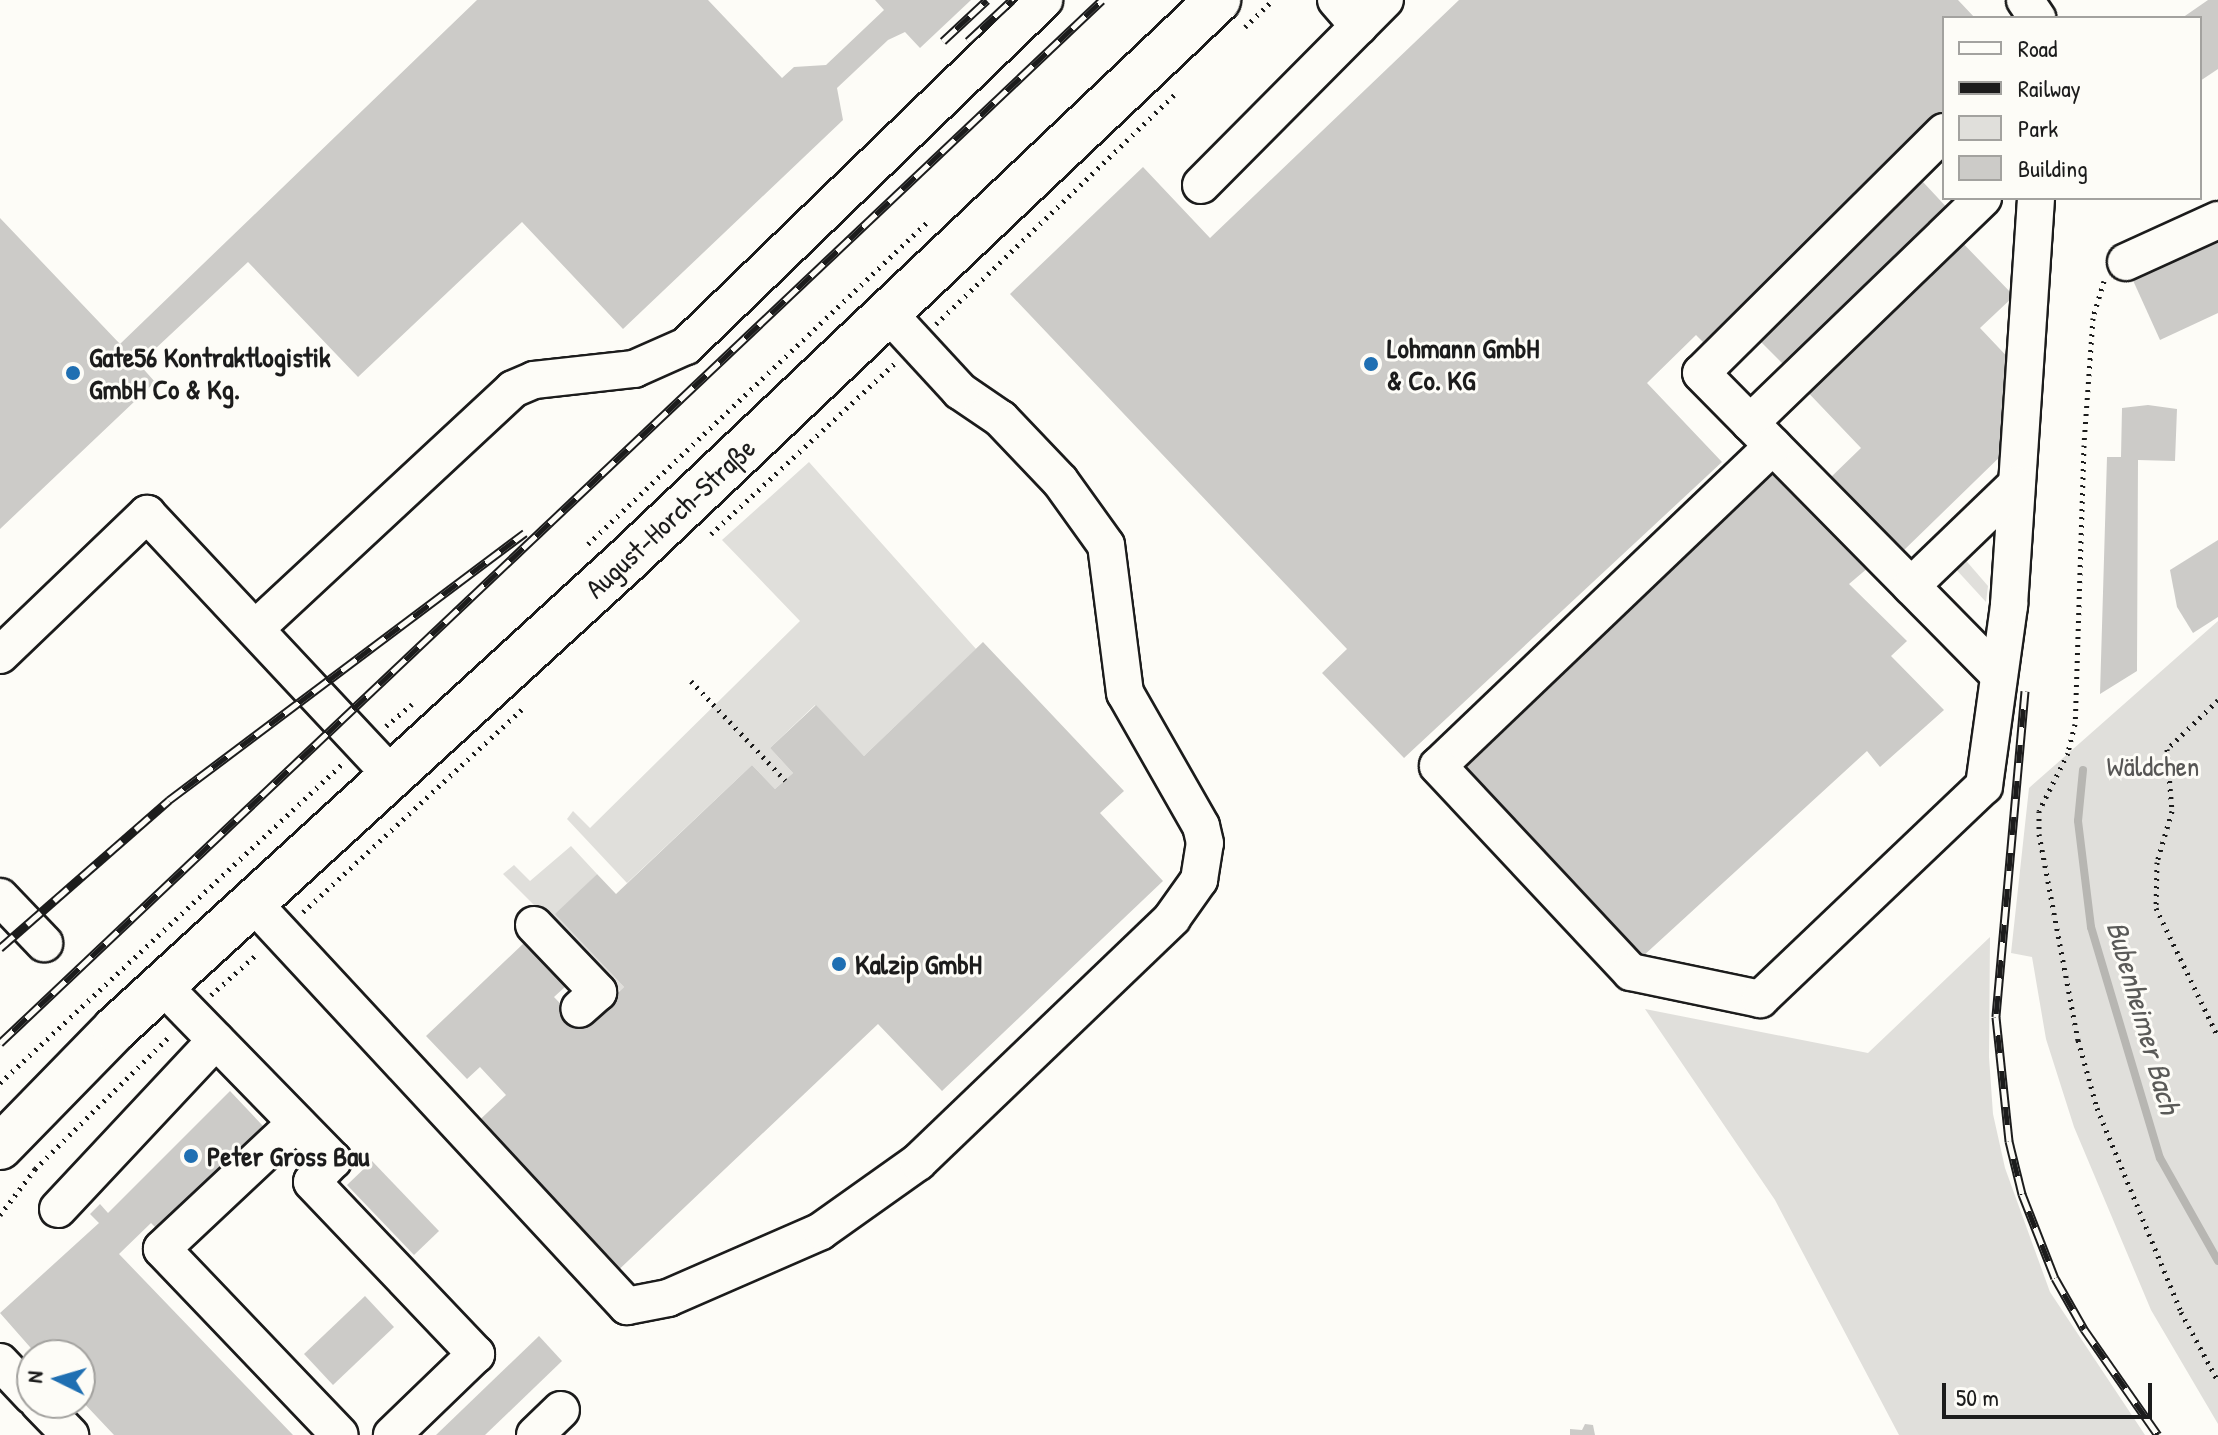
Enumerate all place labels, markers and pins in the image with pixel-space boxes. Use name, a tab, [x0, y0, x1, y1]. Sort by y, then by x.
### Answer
place label: Lohmann GmbH & Co. KG	[1387, 331, 1539, 397]
place label: Gate56 Kontraktlogistik GmbH Co & Kg.	[89, 340, 331, 406]
marker: Lohmann GmbH & Co. KG	[1362, 355, 1380, 373]
marker: Gate56 Kontraktlogistik GmbH Co & Kg.	[64, 364, 82, 382]
place label: Kalzip GmbH	[855, 947, 982, 981]
marker: Kalzip GmbH	[830, 955, 848, 973]
place label: Peter Gross Bau	[207, 1139, 369, 1173]
marker: Peter Gross Bau	[182, 1147, 200, 1165]

